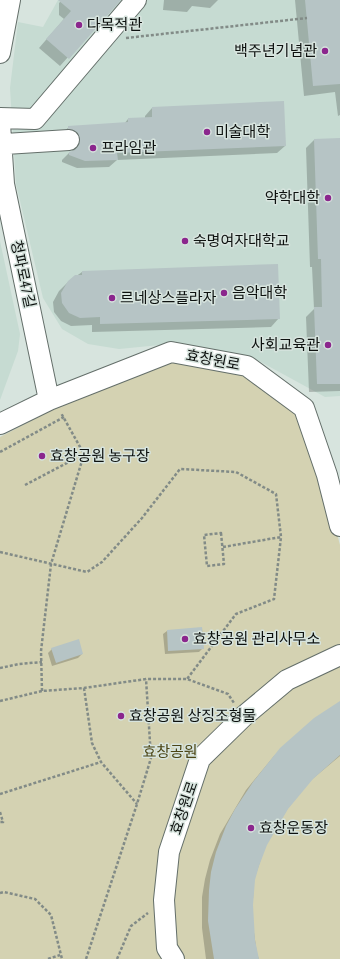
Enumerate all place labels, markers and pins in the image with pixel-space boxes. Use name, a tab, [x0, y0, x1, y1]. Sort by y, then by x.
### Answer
place label: 다목적관	[87, 15, 142, 34]
marker: 다목적관	[74, 20, 84, 30]
place label: 백주년기념관	[234, 41, 317, 60]
marker: 백주년기념관	[320, 46, 330, 56]
place label: 미술대학	[215, 122, 270, 141]
marker: 미술대학	[202, 127, 212, 137]
place label: 프라임관	[101, 138, 156, 157]
marker: 프라임관	[88, 143, 98, 153]
place label: 약학대학	[265, 188, 320, 207]
marker: 약학대학	[323, 193, 333, 203]
place label: 숙명여자대학교	[193, 231, 290, 250]
marker: 숙명여자대학교	[180, 236, 190, 246]
place label: 음악대학	[232, 283, 287, 302]
place label: 르네상스플라자	[120, 288, 217, 307]
marker: 음악대학	[219, 288, 229, 298]
marker: 르네상스플라자	[107, 293, 117, 303]
place label: 사회교육관	[251, 335, 320, 354]
marker: 사회교육관	[323, 340, 333, 350]
place label: 효창공원 농구장	[50, 446, 150, 465]
marker: 효창공원 농구장	[37, 451, 47, 461]
place label: 효창공원 관리사무소	[193, 629, 321, 648]
marker: 효창공원 관리사무소	[180, 634, 190, 644]
place label: 효창공원 상징조형물	[129, 706, 256, 725]
marker: 효창공원 상징조형물	[116, 711, 126, 721]
place label: 효창운동장	[259, 818, 328, 837]
marker: 효창운동장	[246, 823, 256, 833]

